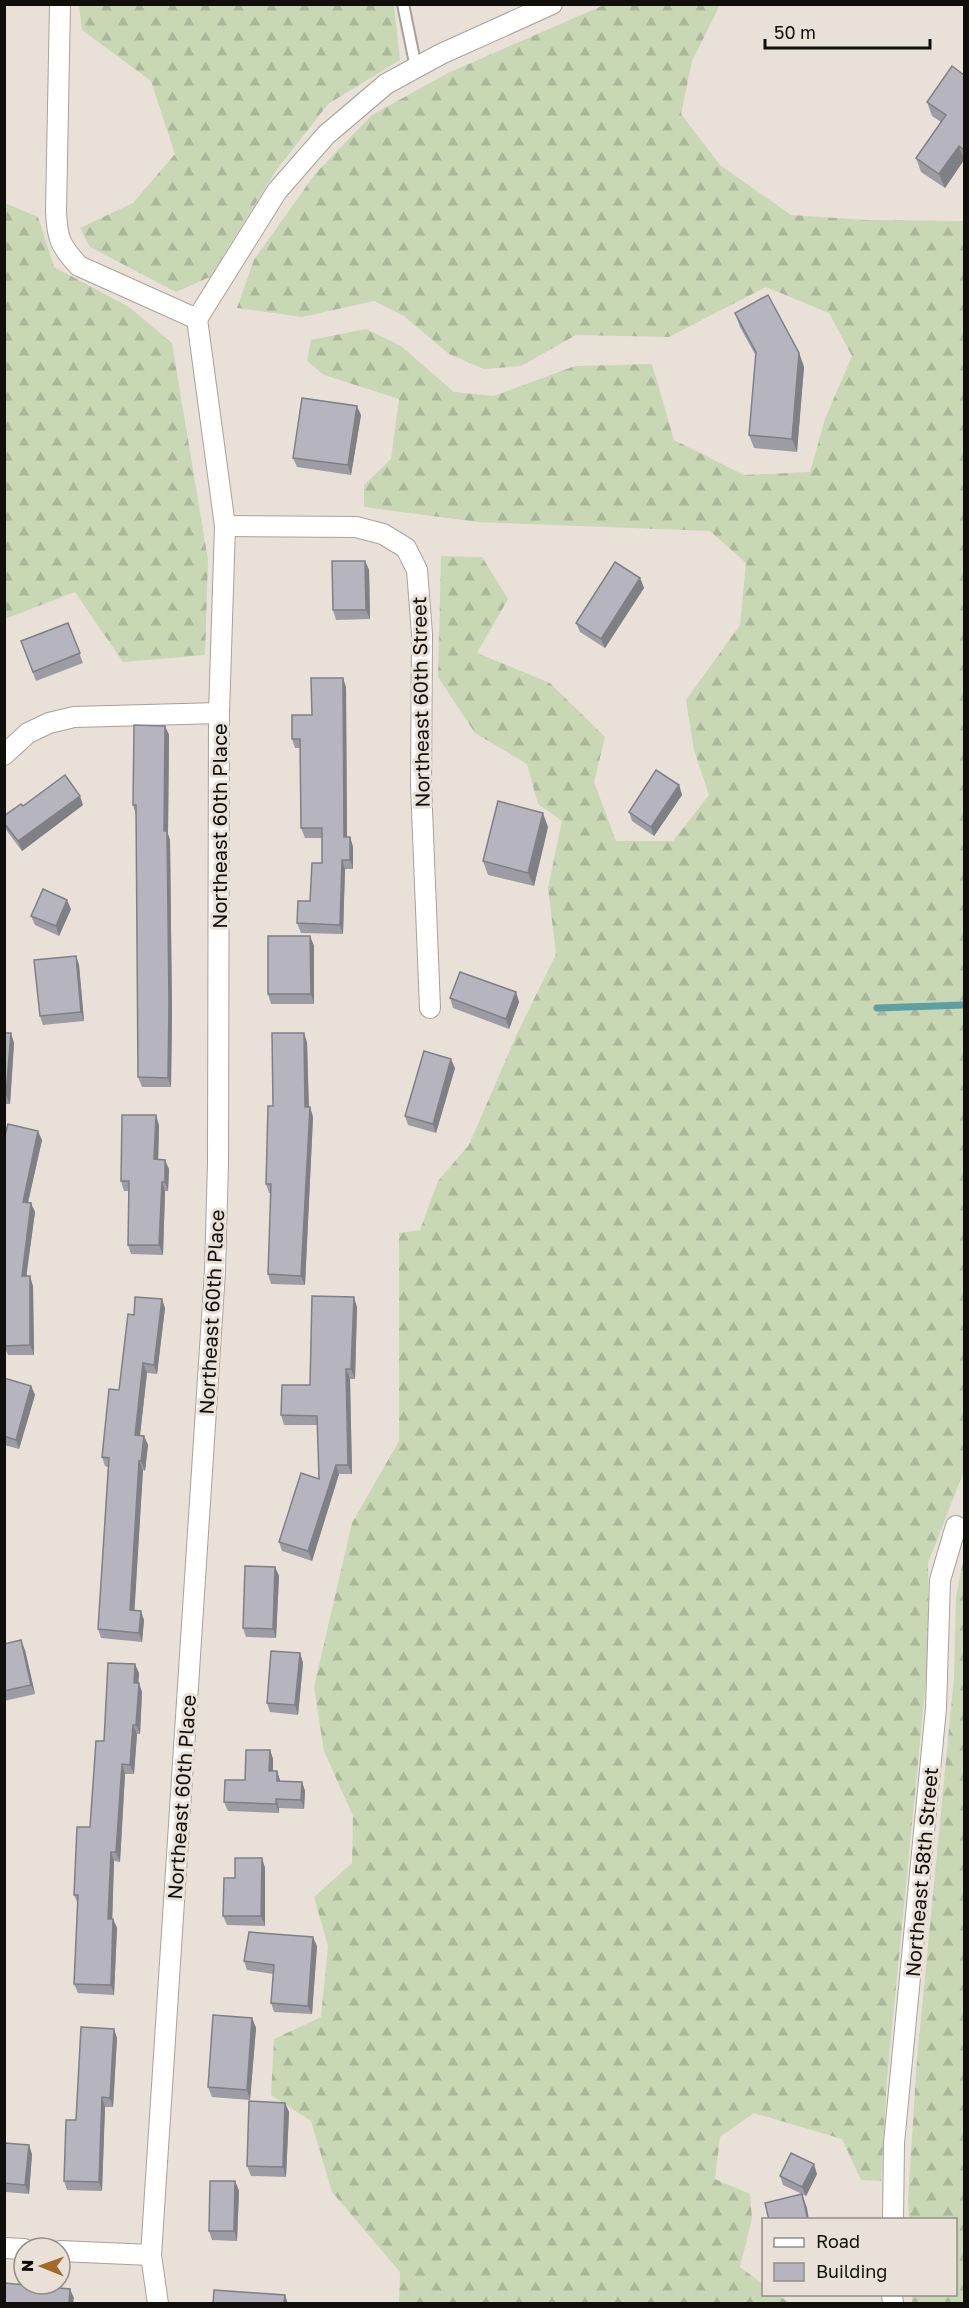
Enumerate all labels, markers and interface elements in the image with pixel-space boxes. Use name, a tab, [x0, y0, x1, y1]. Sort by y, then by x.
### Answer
scale bar	[765, 12, 930, 50]
text: 50 m	[774, 21, 816, 43]
street label: Northeast 60th Street	[406, 596, 434, 808]
street label: Northeast 60th Place	[207, 723, 231, 929]
street label: Northeast 60th Place	[194, 1209, 228, 1415]
street label: Northeast 60th Place	[162, 1694, 200, 1900]
street label: Northeast 58th Street	[900, 1766, 942, 1978]
legend	[762, 2218, 957, 2296]
text: Road	[816, 2230, 860, 2252]
north arrow	[12, 2236, 72, 2296]
text: N	[17, 2259, 37, 2272]
text: Building	[816, 2260, 887, 2282]

